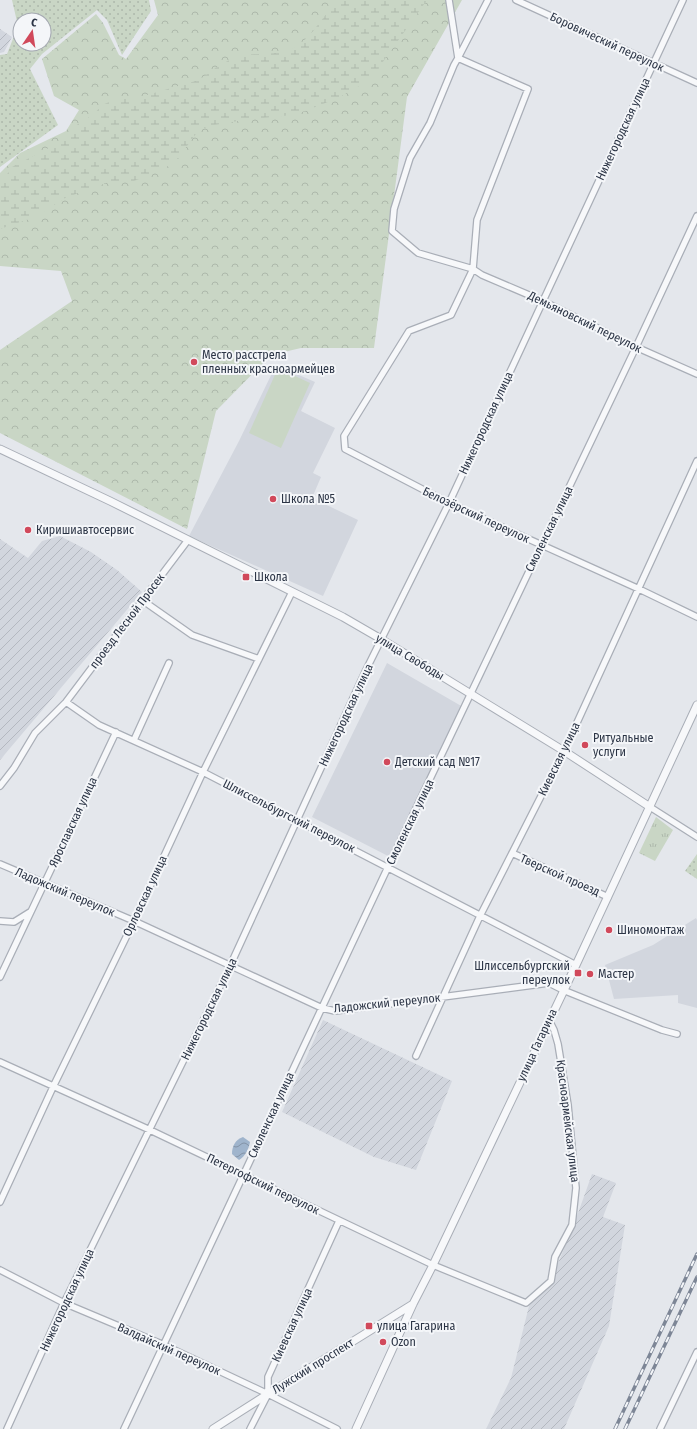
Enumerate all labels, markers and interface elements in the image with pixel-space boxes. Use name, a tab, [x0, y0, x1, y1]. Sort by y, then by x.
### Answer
street label: Боровический переулок	[548, 9, 666, 75]
north arrow	[12, 12, 52, 52]
text: С	[30, 16, 39, 30]
street label: Нижегородская улица	[593, 75, 653, 183]
street label: Демьяновский переулок	[525, 288, 644, 356]
place label: Место расстрела пленных красноармейцев	[202, 348, 335, 376]
marker: Место расстрела пленных красноармейцев	[189, 357, 199, 367]
street label: Нижегородская улица	[456, 369, 516, 477]
street label: Белозёрский переулок	[420, 484, 532, 546]
street label: Смоленская улица	[522, 484, 576, 574]
place label: Школа №5	[281, 492, 336, 506]
marker: Школа №5	[268, 494, 278, 504]
place label: Киришиавтосервис	[36, 523, 134, 537]
marker: Киришиавтосервис	[23, 525, 33, 535]
street label: проезд Лесной Просек	[87, 570, 167, 671]
place label: Школа	[254, 570, 288, 584]
marker: Школа	[241, 572, 251, 582]
street label: улица Свободы	[373, 631, 447, 683]
street label: Нижегородская улица	[316, 661, 376, 769]
street label: Киевская улица	[535, 720, 583, 798]
place label: Ритуальные услуги	[593, 731, 654, 759]
marker: Ритуальные услуги	[580, 740, 590, 750]
place label: Детский сад №17	[394, 755, 480, 769]
marker: Детский сад №17	[382, 757, 392, 767]
street label: Ярославская улица	[46, 775, 100, 869]
street label: Шлиссельбургский переулок	[221, 777, 358, 856]
street label: Смоленская улица	[383, 777, 437, 867]
street label: Тверской проезд	[518, 851, 602, 899]
street label: Орловская улица	[120, 853, 170, 939]
street label: Ладожский переулок	[13, 865, 117, 920]
place label: Шиномонтаж	[617, 923, 684, 937]
marker: Шиномонтаж	[604, 925, 614, 935]
street label: Нижегородская улица	[178, 956, 240, 1062]
place label: Шлиссельбургский переулок	[474, 959, 570, 987]
place label: Мастер	[598, 967, 634, 981]
marker: Шлиссельбургский переулок	[573, 968, 583, 978]
marker: Мастер	[585, 969, 595, 979]
street label: Ладожский переулок	[333, 990, 441, 1016]
street label: улица Гагарина	[514, 1006, 560, 1083]
street label: Красноармейская улица	[554, 1059, 582, 1183]
street label: Смоленская улица	[245, 1070, 297, 1160]
street label: Петергофский переулок	[204, 1151, 322, 1218]
street label: Нижегородская улица	[37, 1246, 97, 1354]
street label: Киевская улица	[269, 1286, 315, 1364]
place label: улица Гагарина	[377, 1319, 455, 1333]
street label: Валдайский переулок	[115, 1320, 223, 1378]
marker: улица Гагарина	[364, 1321, 374, 1331]
street label: Лужский проспект	[270, 1335, 356, 1397]
place label: Ozon	[391, 1335, 416, 1349]
marker: Ozon	[378, 1337, 388, 1347]

